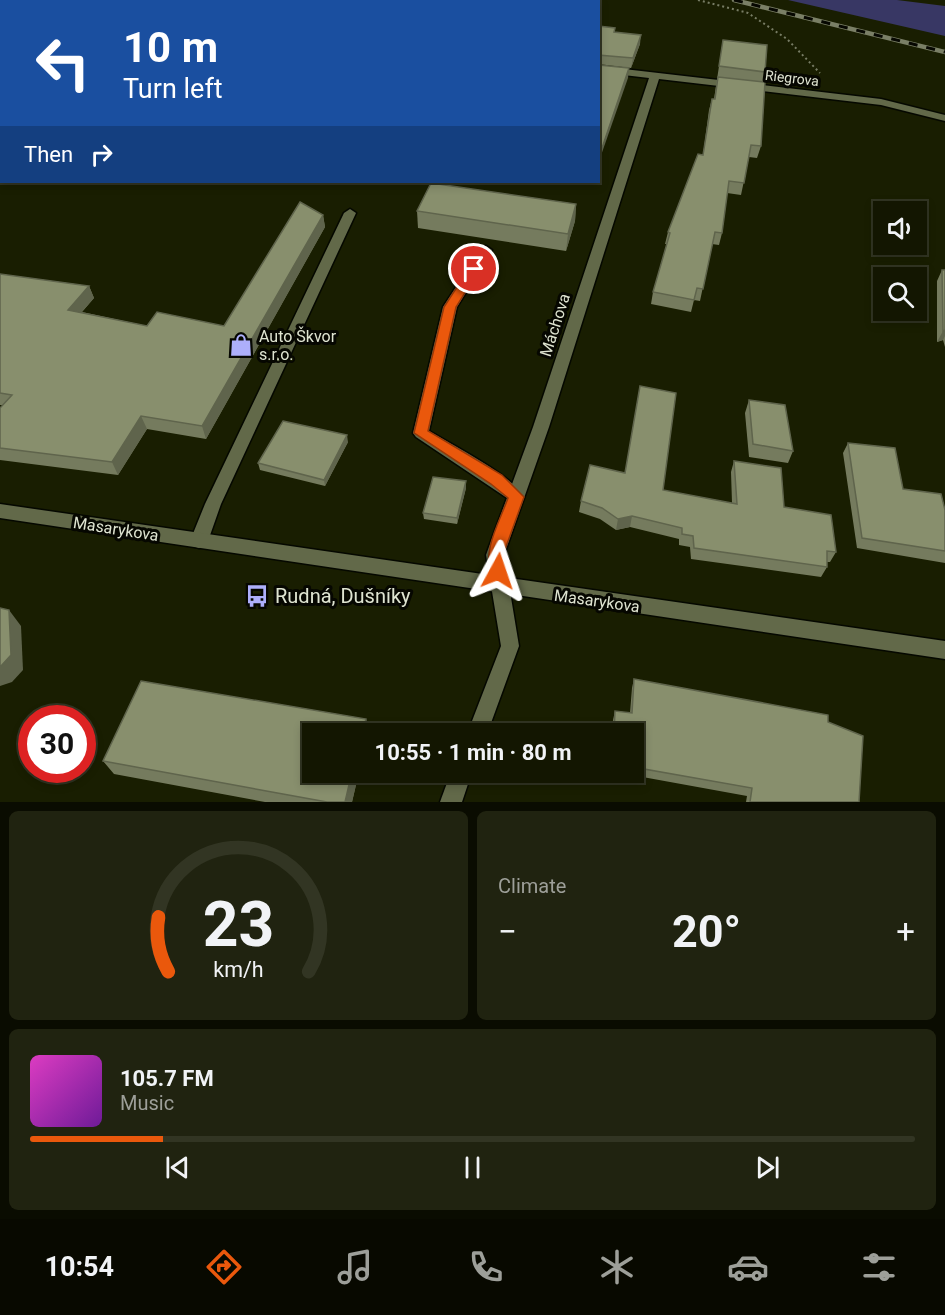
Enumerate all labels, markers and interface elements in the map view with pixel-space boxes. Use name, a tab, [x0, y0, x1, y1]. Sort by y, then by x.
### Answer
text: 10 m	[123, 23, 218, 72]
icon: left	[24, 24, 102, 102]
street label: Riegrova	[764, 67, 820, 89]
text: Turn left	[123, 73, 223, 105]
icon: right	[85, 138, 118, 171]
text: Then	[24, 142, 73, 167]
map controls	[873, 201, 927, 321]
button: sound	[873, 201, 927, 255]
pin	[448, 243, 499, 294]
icon: arrive	[457, 252, 490, 285]
button: search	[873, 267, 927, 321]
street label: Máchova	[536, 291, 574, 359]
place label: Auto Škvor s.r.o.	[259, 326, 337, 364]
shop icon: Auto Škvor s.r.o.	[228, 332, 254, 358]
street label: Masarykova	[72, 513, 160, 545]
position arrow	[466, 539, 530, 603]
bus stop icon: Rudná, Dušníky	[244, 583, 270, 609]
place label: Rudná, Dušníky	[275, 584, 411, 608]
street label: Masarykova	[553, 586, 641, 616]
speed limit sign: 30	[18, 705, 96, 783]
text: 10:55 · 1 min · 80 m	[375, 740, 571, 765]
text: Climate	[498, 874, 566, 898]
text: 23	[203, 888, 274, 961]
text: 20°	[672, 905, 741, 958]
text: −	[498, 912, 517, 951]
text: +	[896, 912, 915, 951]
text: km/h	[213, 958, 264, 983]
text: 105.7 FM	[120, 1066, 214, 1091]
text: Music	[120, 1091, 174, 1115]
icon: previous	[161, 1151, 194, 1184]
icon: pause	[456, 1151, 489, 1184]
icon: next	[751, 1151, 784, 1184]
icon: directions	[203, 1246, 245, 1288]
icon: music	[334, 1246, 376, 1288]
icon: phone	[465, 1246, 507, 1288]
icon: climate	[596, 1246, 638, 1288]
icon: car	[727, 1246, 769, 1288]
icon: filters	[858, 1246, 900, 1288]
text: 10:54	[45, 1251, 114, 1283]

